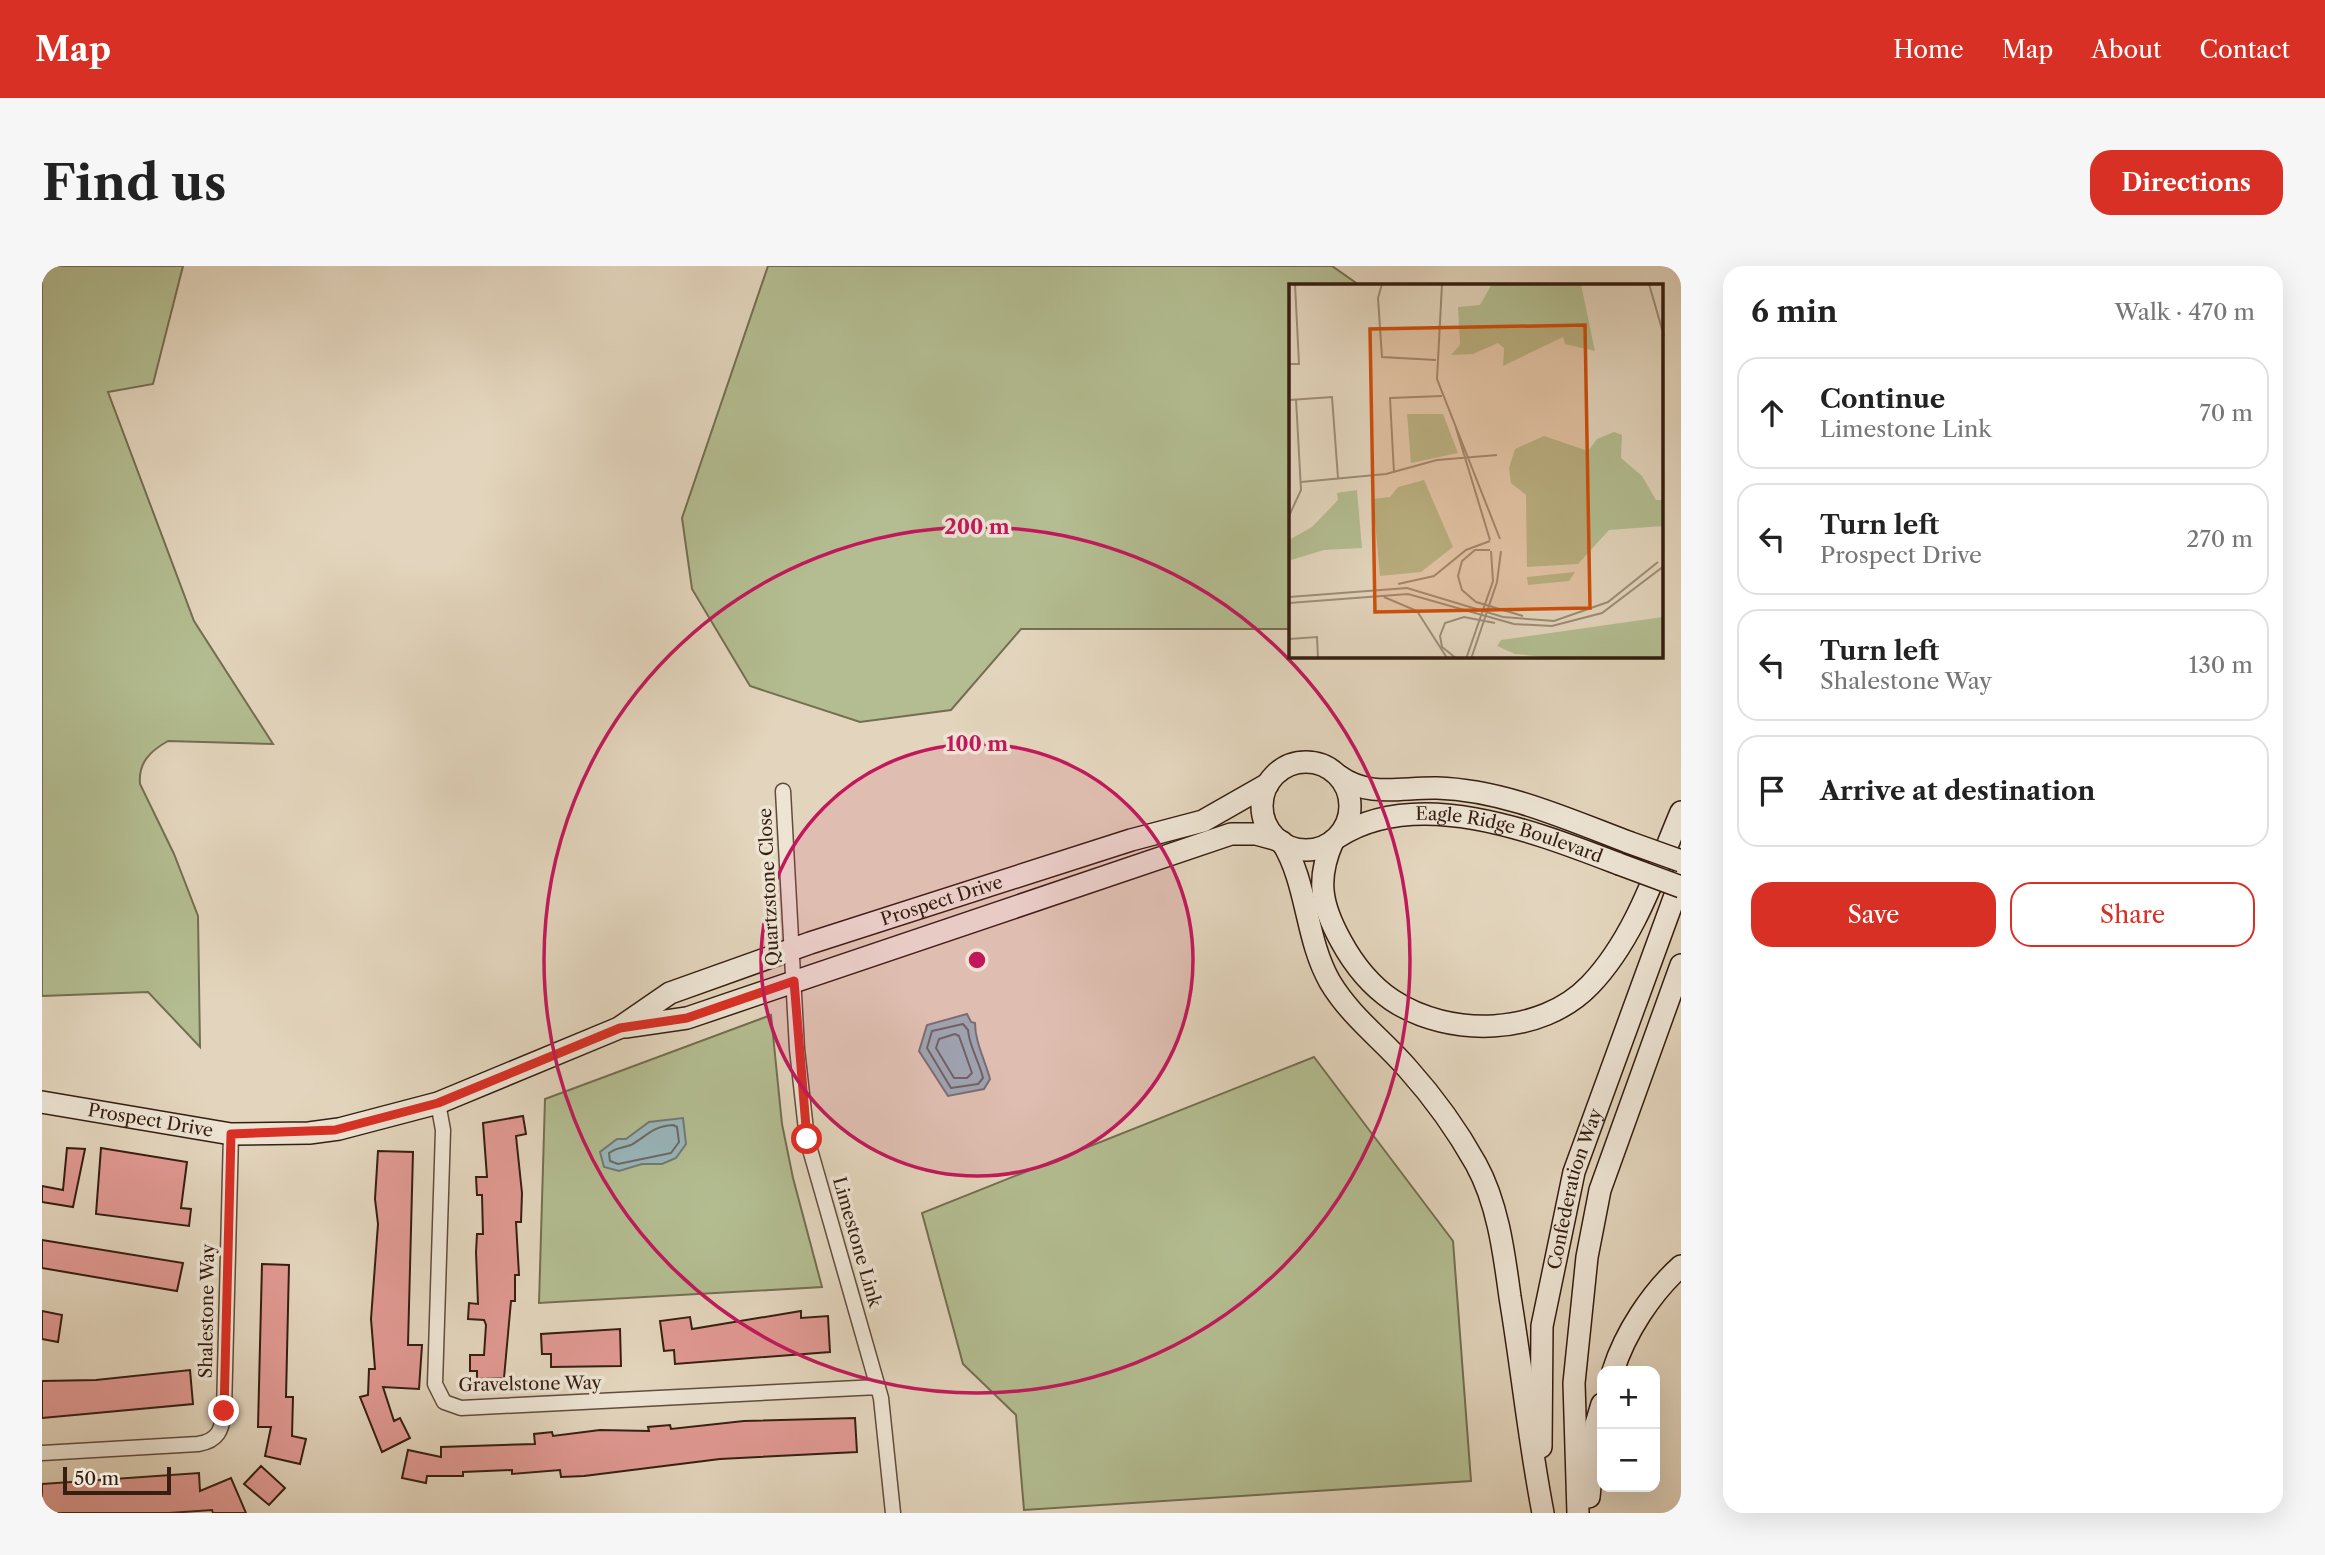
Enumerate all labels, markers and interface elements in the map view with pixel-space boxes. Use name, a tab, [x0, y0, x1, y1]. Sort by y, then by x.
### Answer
text: Map	[35, 29, 111, 70]
text: Home	[1893, 35, 1964, 64]
text: Map	[2002, 35, 2053, 64]
text: About	[2091, 35, 2162, 64]
text: Contact	[2200, 35, 2290, 64]
button: Directions	[2090, 150, 2283, 215]
text: Find us	[42, 152, 226, 213]
inset map	[1289, 284, 1664, 658]
text: 6 min	[1751, 293, 1838, 330]
text: Walk · 470 m	[2115, 298, 2255, 326]
text: Continue	[1820, 383, 1945, 415]
icon: ahead	[1753, 394, 1791, 432]
text: 70 m	[2200, 399, 2253, 427]
text: Limestone Link	[1820, 415, 1992, 443]
text: Turn left	[1820, 509, 1939, 541]
text: 200 m	[944, 514, 1010, 539]
icon: left	[1753, 520, 1791, 558]
text: 270 m	[2186, 525, 2253, 553]
text: Prospect Drive	[1820, 541, 1982, 569]
text: Turn left	[1820, 635, 1939, 667]
icon: left	[1753, 646, 1791, 684]
text: 130 m	[2189, 651, 2253, 679]
text: Shalestone Way	[1820, 667, 1992, 695]
text: 100 m	[946, 731, 1008, 756]
icon: arrive	[1753, 772, 1791, 810]
text: Arrive at destination	[1820, 775, 2095, 807]
street label: Eagle Ridge Boulevard	[1415, 803, 1606, 868]
street label: Quartzstone Close	[754, 807, 784, 967]
street label: Prospect Drive	[878, 871, 1005, 931]
button: Save	[1751, 882, 1996, 947]
button: Share	[2010, 882, 2255, 947]
centre of rings	[965, 948, 989, 972]
street label: Prospect Drive	[86, 1099, 215, 1142]
street label: Confederation Way	[1543, 1105, 1608, 1272]
route start	[791, 1123, 822, 1154]
street label: Limestone Link	[828, 1174, 887, 1311]
street label: Shalestone Way	[195, 1242, 219, 1379]
map controls	[1597, 1366, 1660, 1492]
button: +	[1597, 1366, 1660, 1429]
street label: Gravelstone Way	[458, 1372, 603, 1396]
route end	[208, 1395, 239, 1426]
button: −	[1597, 1429, 1660, 1492]
scale bar	[63, 1464, 172, 1496]
text: 50 m	[74, 1467, 119, 1490]

